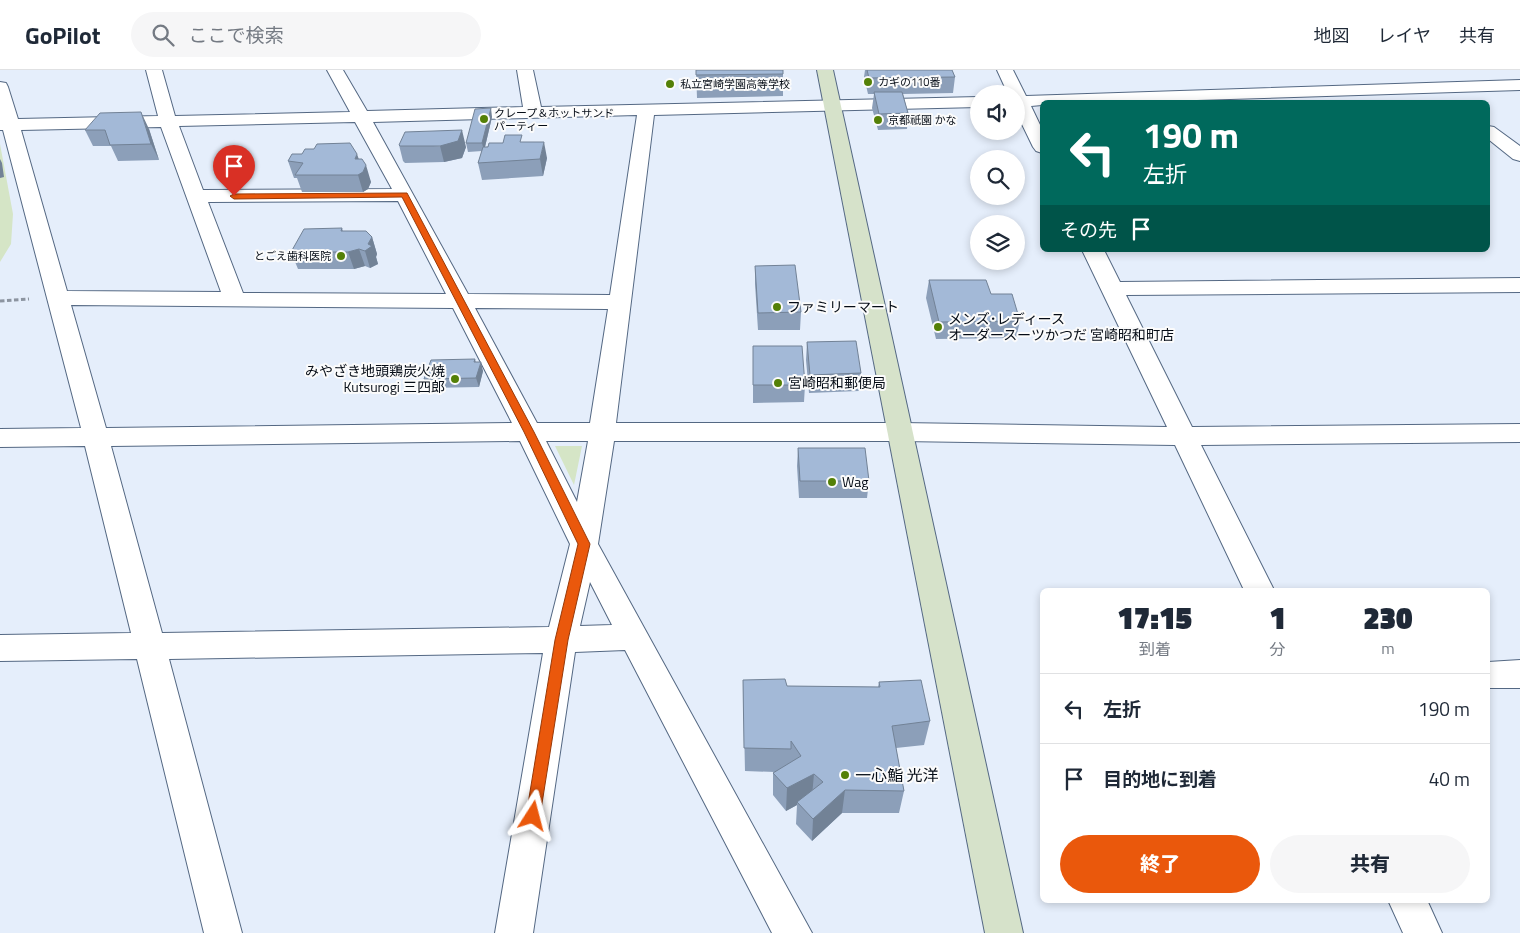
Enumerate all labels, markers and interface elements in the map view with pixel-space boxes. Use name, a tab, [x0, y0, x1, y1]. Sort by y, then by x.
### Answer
search box	[131, 12, 481, 57]
text: GoPilot	[25, 17, 101, 53]
text: ここで検索	[189, 20, 284, 49]
icon: search	[149, 21, 177, 49]
text: 地図	[1314, 22, 1350, 49]
text: レイヤ	[1378, 22, 1431, 49]
text: 共有	[1459, 22, 1495, 49]
place label: カギの110番	[878, 74, 940, 90]
place label: 私立宮崎学園高等学校	[680, 76, 790, 92]
marker: カギの110番	[862, 76, 874, 88]
marker: 私立宮崎学園高等学校	[664, 78, 676, 90]
map controls	[970, 85, 1025, 270]
button: sound	[970, 85, 1025, 140]
place label: クレープ＆ホットサンド パーティー	[494, 105, 614, 134]
text: 190 m	[1143, 108, 1239, 162]
place label: 京都祇園 かな	[888, 112, 956, 128]
marker: クレープ＆ホットサンド パーティー	[478, 113, 490, 125]
marker: 京都祇園 かな	[872, 114, 884, 126]
icon: left	[1060, 120, 1125, 185]
pin	[213, 145, 255, 196]
button: search	[970, 150, 1025, 205]
icon: arrive	[220, 152, 248, 180]
text: 左折	[1143, 157, 1187, 191]
button: layers	[970, 215, 1025, 270]
text: その先	[1060, 215, 1117, 244]
icon: arrive	[1127, 215, 1155, 243]
place label: とごえ歯科医院	[254, 248, 331, 264]
marker: とごえ歯科医院	[335, 250, 347, 262]
place label: ファミリーマート	[787, 296, 899, 317]
marker: ファミリーマート	[771, 301, 783, 313]
place label: メンズ･レディース オーダースーツかつだ 宮崎昭和町店	[948, 308, 1174, 345]
marker: メンズ･レディース オーダースーツかつだ 宮崎昭和町店	[932, 321, 944, 333]
place label: みやざき地頭鶏炭火焼 Kutsurogi 三四郎	[305, 360, 445, 397]
place label: 宮崎昭和郵便局	[788, 372, 886, 393]
marker: みやざき地頭鶏炭火焼 Kutsurogi 三四郎	[449, 373, 461, 385]
marker: 宮崎昭和郵便局	[772, 377, 784, 389]
place label: Wag	[842, 471, 868, 492]
marker: Wag	[826, 476, 838, 488]
text: 17:15	[1117, 595, 1192, 641]
text: 1	[1269, 595, 1286, 641]
text: 230	[1363, 595, 1413, 641]
text: m	[1381, 636, 1395, 660]
text: 到着	[1139, 637, 1171, 661]
text: 分	[1270, 637, 1286, 661]
text: 左折	[1103, 694, 1141, 723]
text: 190 m	[1418, 694, 1470, 723]
icon: left	[1060, 695, 1088, 723]
place label: 一心鮨 光洋	[855, 763, 939, 787]
text: 目的地に到着	[1103, 764, 1217, 793]
text: 40 m	[1429, 764, 1470, 793]
icon: arrive	[1060, 765, 1088, 793]
marker: 一心鮨 光洋	[839, 769, 851, 781]
position arrow	[506, 789, 558, 841]
button: 終了	[1060, 835, 1260, 893]
button: 共有	[1270, 835, 1470, 893]

